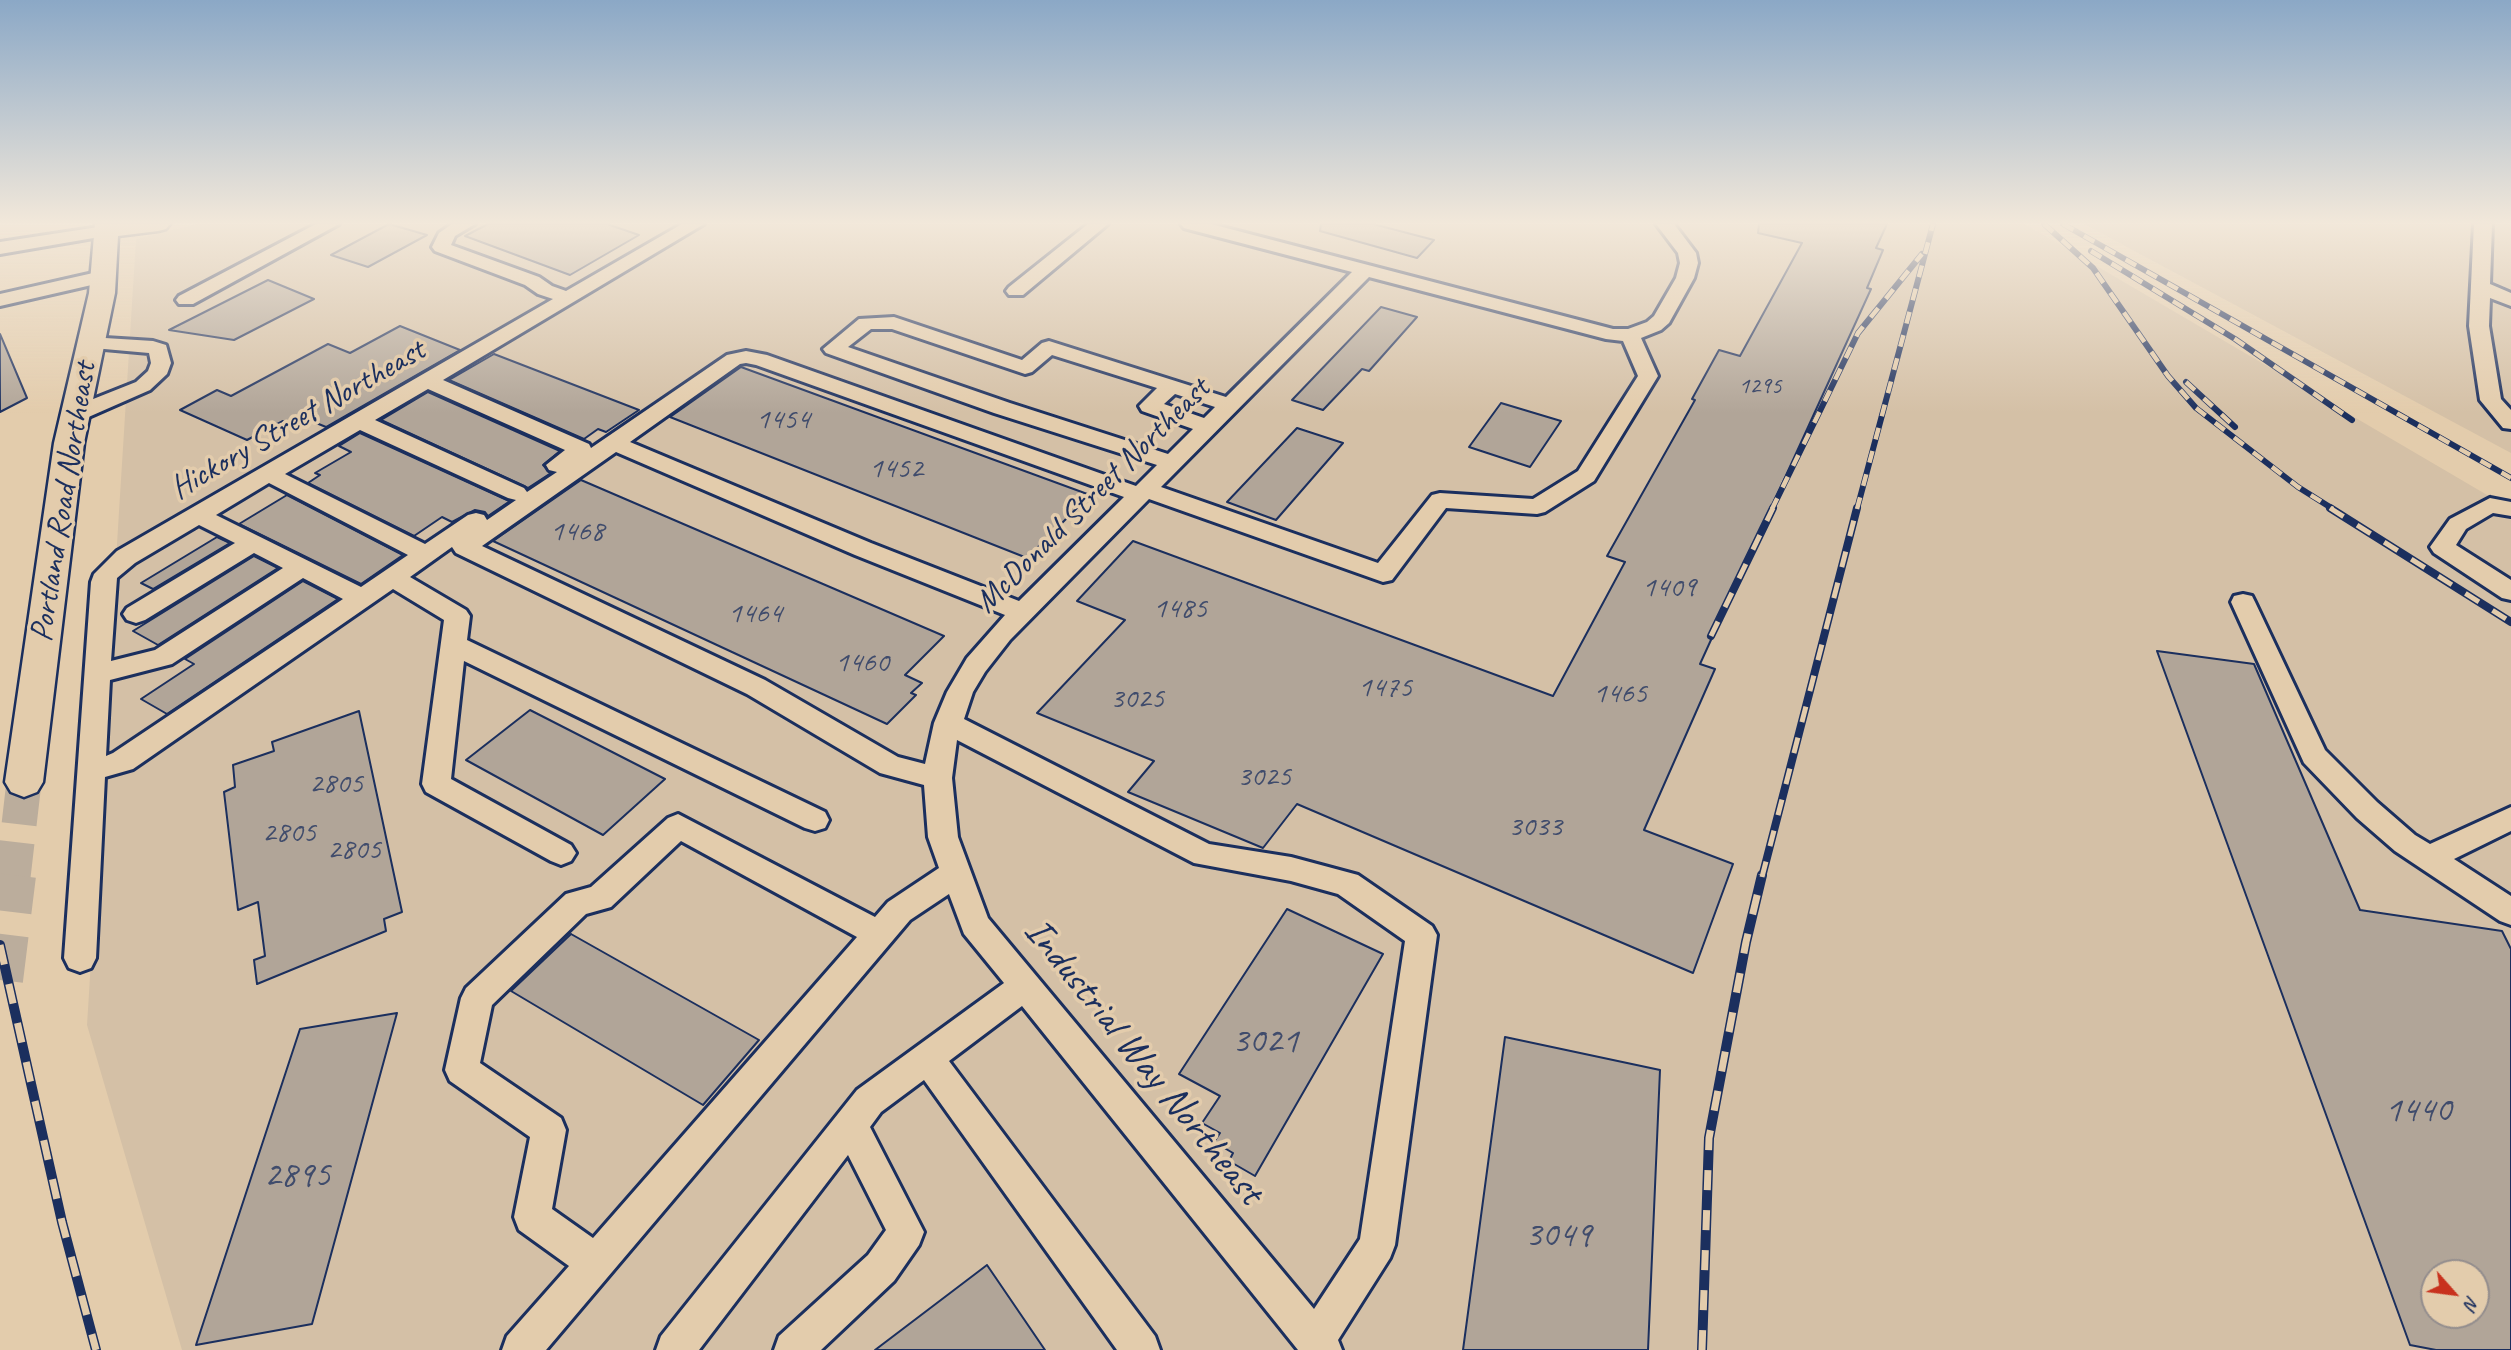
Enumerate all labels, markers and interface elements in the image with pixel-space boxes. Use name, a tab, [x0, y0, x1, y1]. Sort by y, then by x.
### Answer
street label: Hickory Street Northeast	[164, 331, 432, 509]
street label: Portland Road Northeast	[22, 360, 106, 644]
street label: McDonald Street Northeast	[967, 370, 1219, 622]
house number: 1295	[1738, 373, 1782, 401]
house number: 1454	[756, 402, 810, 438]
house number: 1452	[869, 451, 923, 487]
house number: 1468	[550, 514, 604, 550]
house number: 1409	[1642, 570, 1696, 606]
house number: 1485	[1153, 591, 1207, 627]
house number: 1464	[728, 596, 782, 632]
house number: 1460	[835, 645, 889, 681]
house number: 1475	[1358, 670, 1412, 706]
house number: 1465	[1593, 676, 1647, 712]
house number: 3025	[1110, 681, 1164, 717]
house number: 3025	[1237, 759, 1291, 795]
house number: 2805	[309, 766, 363, 802]
house number: 3033	[1508, 809, 1562, 845]
house number: 2805	[262, 815, 316, 851]
house number: 2805	[327, 832, 381, 868]
street label: Industrial Way Northeast	[1013, 909, 1273, 1215]
house number: 3021	[1232, 1020, 1298, 1064]
house number: 1440	[2385, 1089, 2451, 1133]
house number: 2895	[264, 1154, 330, 1198]
house number: 3049	[1525, 1214, 1591, 1258]
north arrow	[2420, 1259, 2490, 1329]
text: N	[2458, 1292, 2485, 1314]

